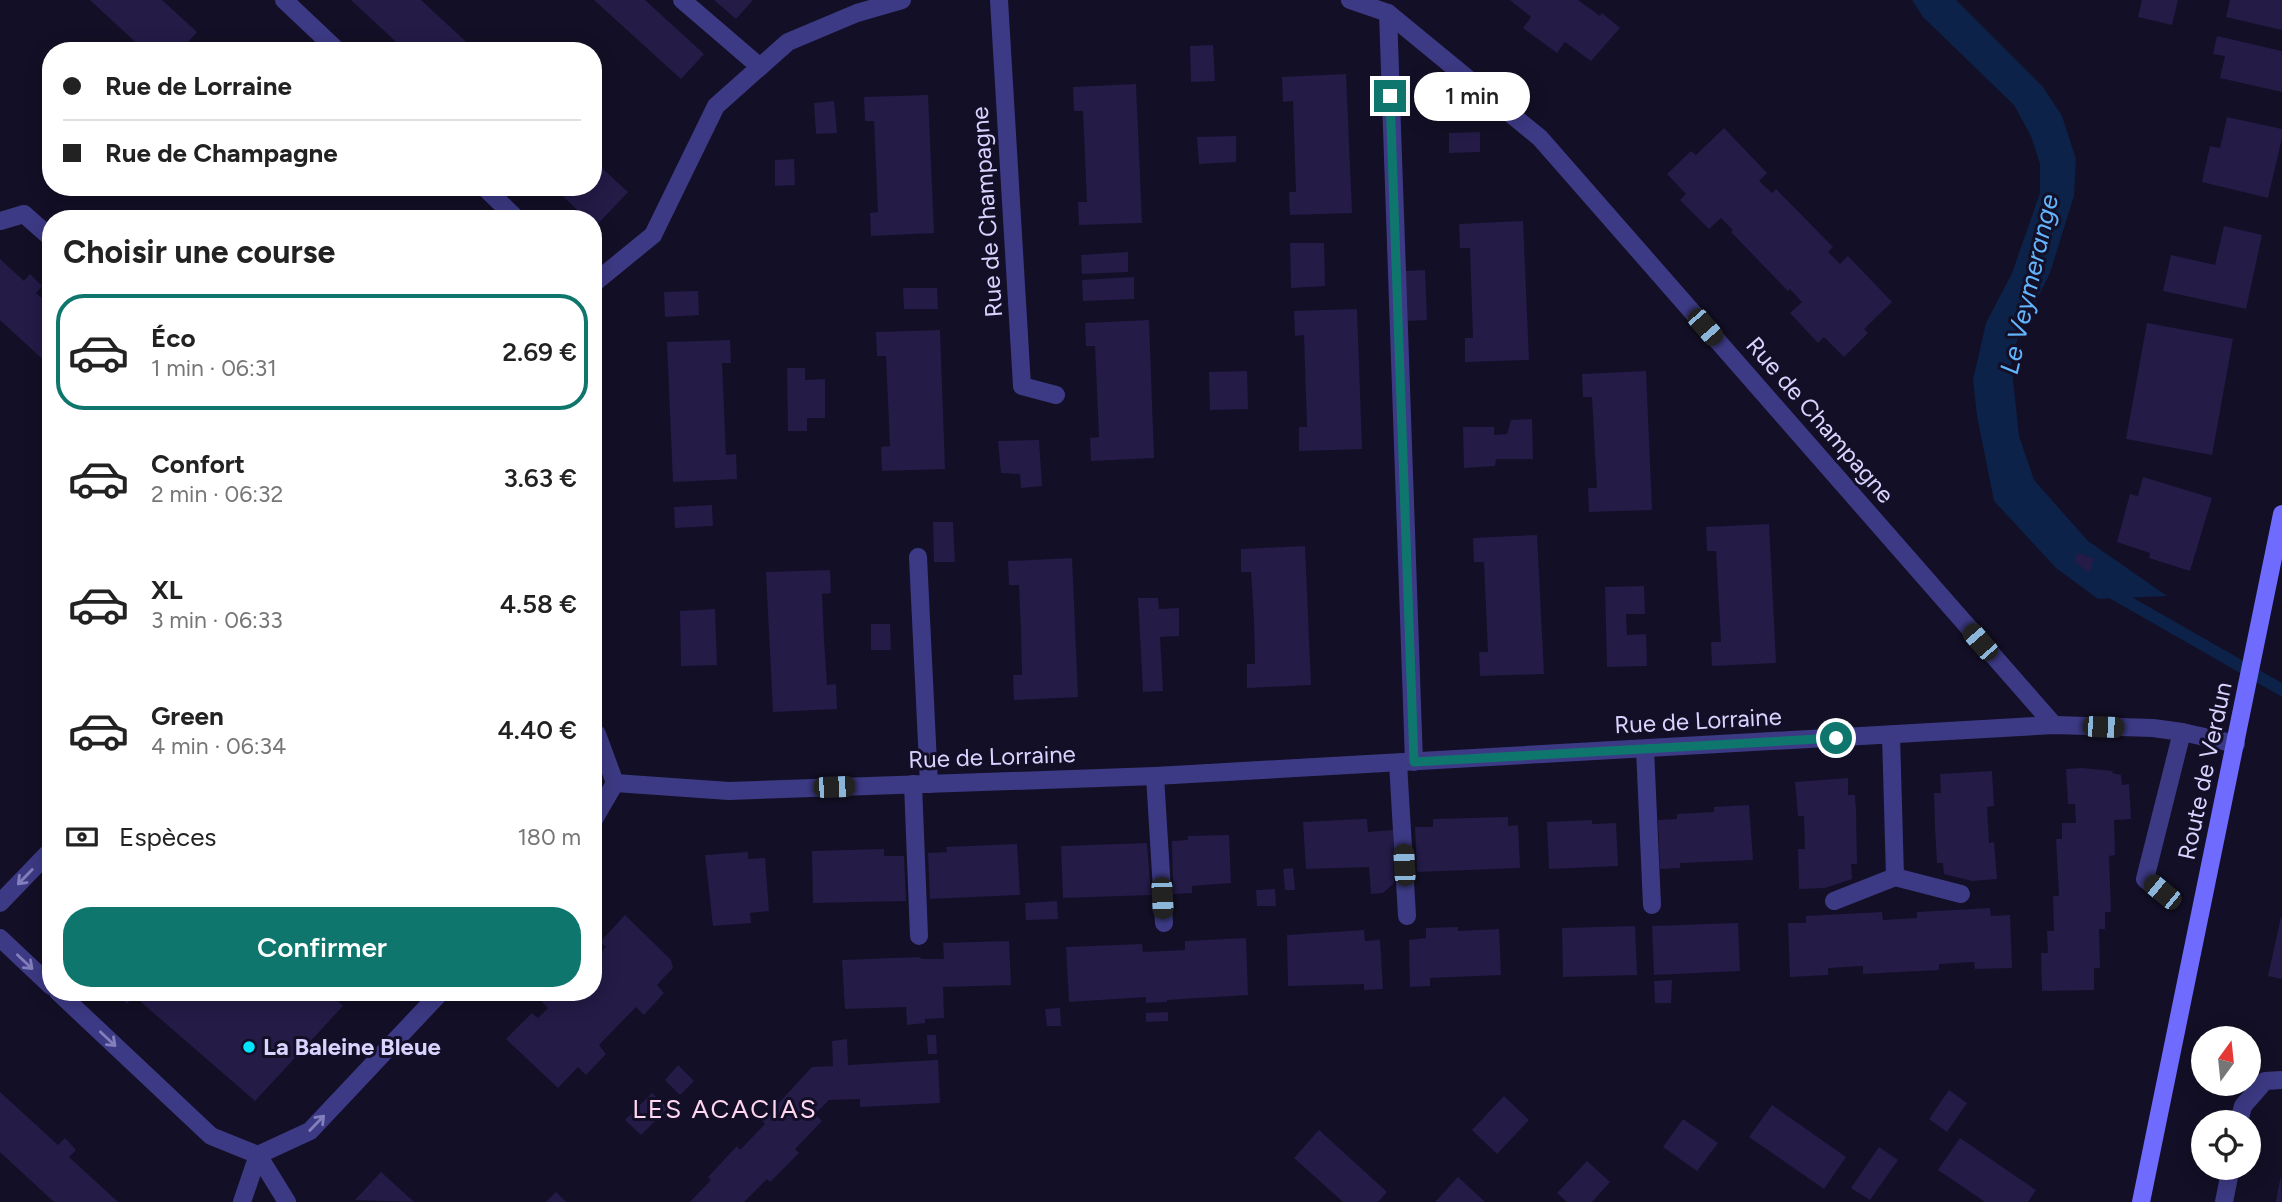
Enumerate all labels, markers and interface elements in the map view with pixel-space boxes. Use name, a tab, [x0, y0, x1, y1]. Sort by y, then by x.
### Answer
text: Rue de Lorraine	[105, 70, 292, 102]
callout: 1 min	[1414, 72, 1530, 120]
route end	[1374, 80, 1406, 112]
text: 1 min	[1445, 82, 1499, 110]
street label: Rue de Champagne	[965, 106, 1008, 318]
text: Rue de Champagne	[105, 137, 338, 169]
water label: Le Veymerange	[1993, 191, 2065, 377]
text: Choisir une course	[63, 233, 335, 271]
car	[1684, 304, 1727, 350]
icon: car	[67, 321, 130, 384]
text: Éco	[151, 322, 196, 354]
street label: Rue de Champagne	[1740, 331, 1901, 509]
text: 2.69 €	[502, 336, 577, 368]
text: 1 min · 06:31	[151, 354, 277, 382]
icon: car	[67, 447, 130, 510]
text: Confort	[151, 448, 245, 480]
text: 3.63 €	[503, 462, 577, 494]
text: 2 min · 06:32	[151, 480, 283, 508]
icon: car	[67, 573, 130, 636]
text: XL	[151, 574, 183, 606]
text: 4.58 €	[500, 588, 577, 620]
text: 3 min · 06:33	[151, 606, 283, 634]
car	[1959, 619, 2002, 665]
street label: Route de Verdun	[2171, 679, 2238, 863]
icon: car	[67, 699, 130, 762]
text: Green	[151, 700, 224, 732]
street label: Rue de Lorraine	[1614, 702, 1782, 739]
text: 4.40 €	[498, 714, 577, 746]
car	[2082, 716, 2125, 738]
route start	[1820, 722, 1852, 754]
text: 4 min · 06:34	[151, 732, 286, 760]
street label: Rue de Lorraine	[908, 739, 1076, 774]
car	[813, 776, 856, 798]
icon: cash	[63, 818, 101, 856]
text: Espèces	[119, 821, 216, 853]
text: 180 m	[517, 823, 581, 851]
car	[1393, 843, 1416, 887]
one-way arrow	[17, 868, 34, 885]
car	[2140, 871, 2185, 913]
car	[1151, 876, 1174, 920]
button: Confirmer	[63, 907, 581, 987]
one-way arrow	[16, 954, 34, 970]
north arrow	[2191, 1026, 2261, 1096]
map controls	[2191, 1026, 2261, 1180]
one-way arrow	[99, 1030, 116, 1047]
place label: La Baleine Bleue	[263, 1032, 441, 1061]
marker: La Baleine Bleue	[241, 1039, 257, 1055]
district label: LES ACACIAS	[632, 1093, 818, 1125]
button: locate	[2191, 1110, 2261, 1180]
one-way arrow	[309, 1115, 326, 1132]

